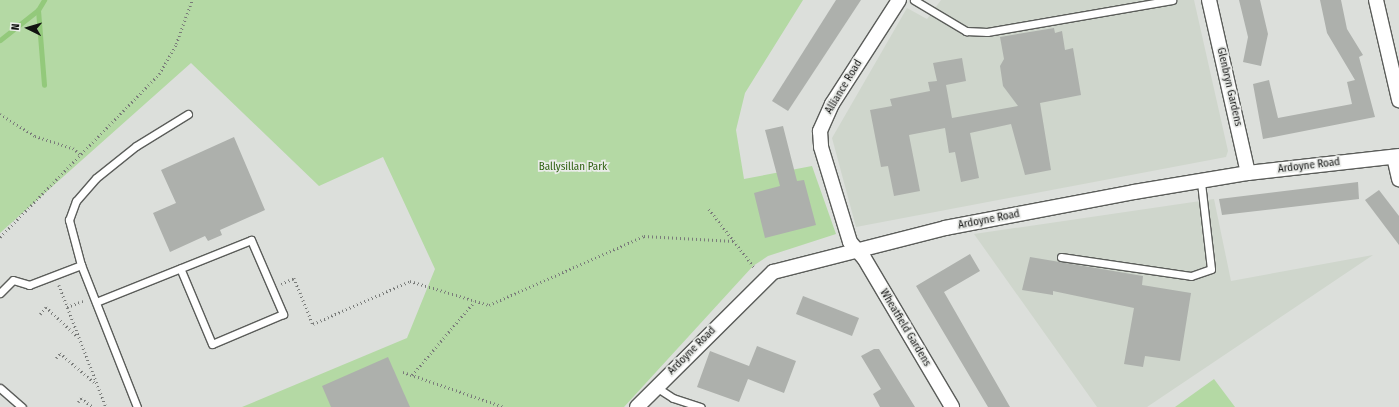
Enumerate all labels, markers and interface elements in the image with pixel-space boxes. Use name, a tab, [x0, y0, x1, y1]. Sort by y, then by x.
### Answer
north arrow	[8, 8, 48, 48]
text: N	[9, 23, 22, 31]
street label: Glenbryn Gardens	[1214, 46, 1244, 128]
street label: Alliance Road	[823, 58, 865, 116]
street label: Ardoyne Road	[1277, 156, 1341, 176]
park label: Ballysillan Park	[539, 160, 607, 174]
street label: Ardoyne Road	[957, 208, 1021, 232]
street label: Wheatfield Gardens	[877, 287, 933, 369]
street label: Ardoyne Road	[665, 324, 719, 378]

